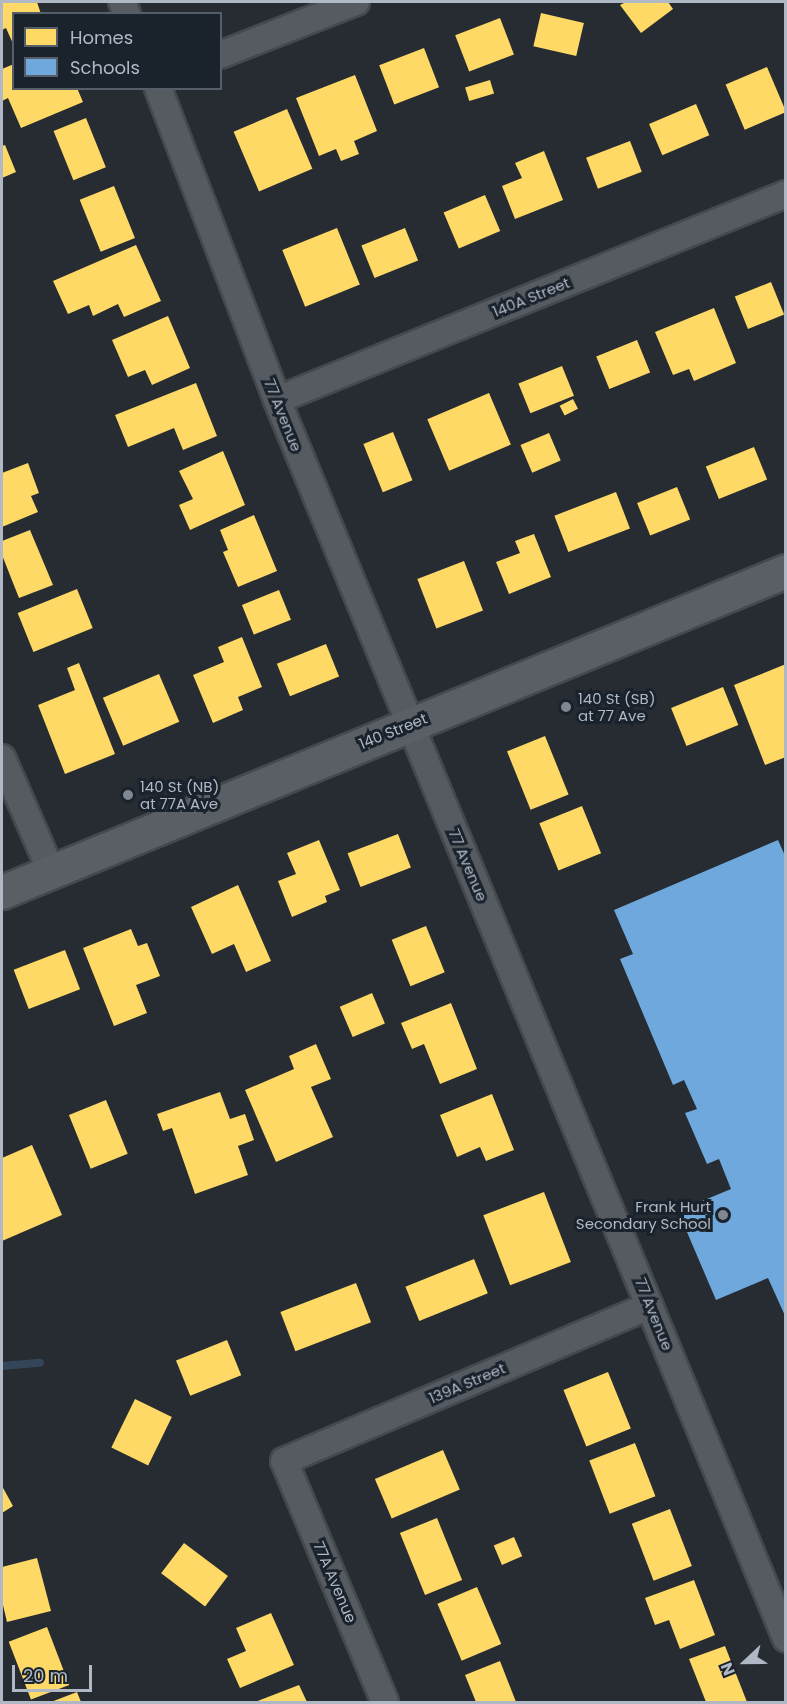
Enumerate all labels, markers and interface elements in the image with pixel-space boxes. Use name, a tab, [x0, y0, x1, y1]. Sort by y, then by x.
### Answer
legend	[12, 12, 222, 90]
text: Homes	[70, 25, 133, 50]
text: Schools	[70, 55, 140, 80]
street label: 140A Street	[490, 273, 572, 321]
street label: 77 Avenue	[260, 376, 306, 454]
place label: 140 St (SB) at 77 Ave	[578, 689, 656, 724]
marker: 140 St (SB) at 77 Ave	[559, 700, 573, 714]
street label: 140 Street	[356, 709, 430, 753]
place label: 140 St (NB) at 77A Ave	[140, 777, 219, 812]
marker: 140 St (NB) at 77A Ave	[121, 788, 135, 802]
street label: 77 Avenue	[445, 826, 491, 904]
place label: Frank Hurt Secondary School	[576, 1197, 711, 1232]
marker: Frank Hurt Secondary School	[716, 1208, 730, 1222]
street label: 77 Avenue	[631, 1275, 677, 1353]
street label: 139A Street	[426, 1359, 508, 1407]
street label: 77A Avenue	[310, 1539, 360, 1625]
north arrow	[715, 1632, 775, 1692]
scale bar	[15, 1653, 94, 1691]
text: N	[715, 1659, 741, 1679]
text: 20 m	[23, 1663, 68, 1688]

